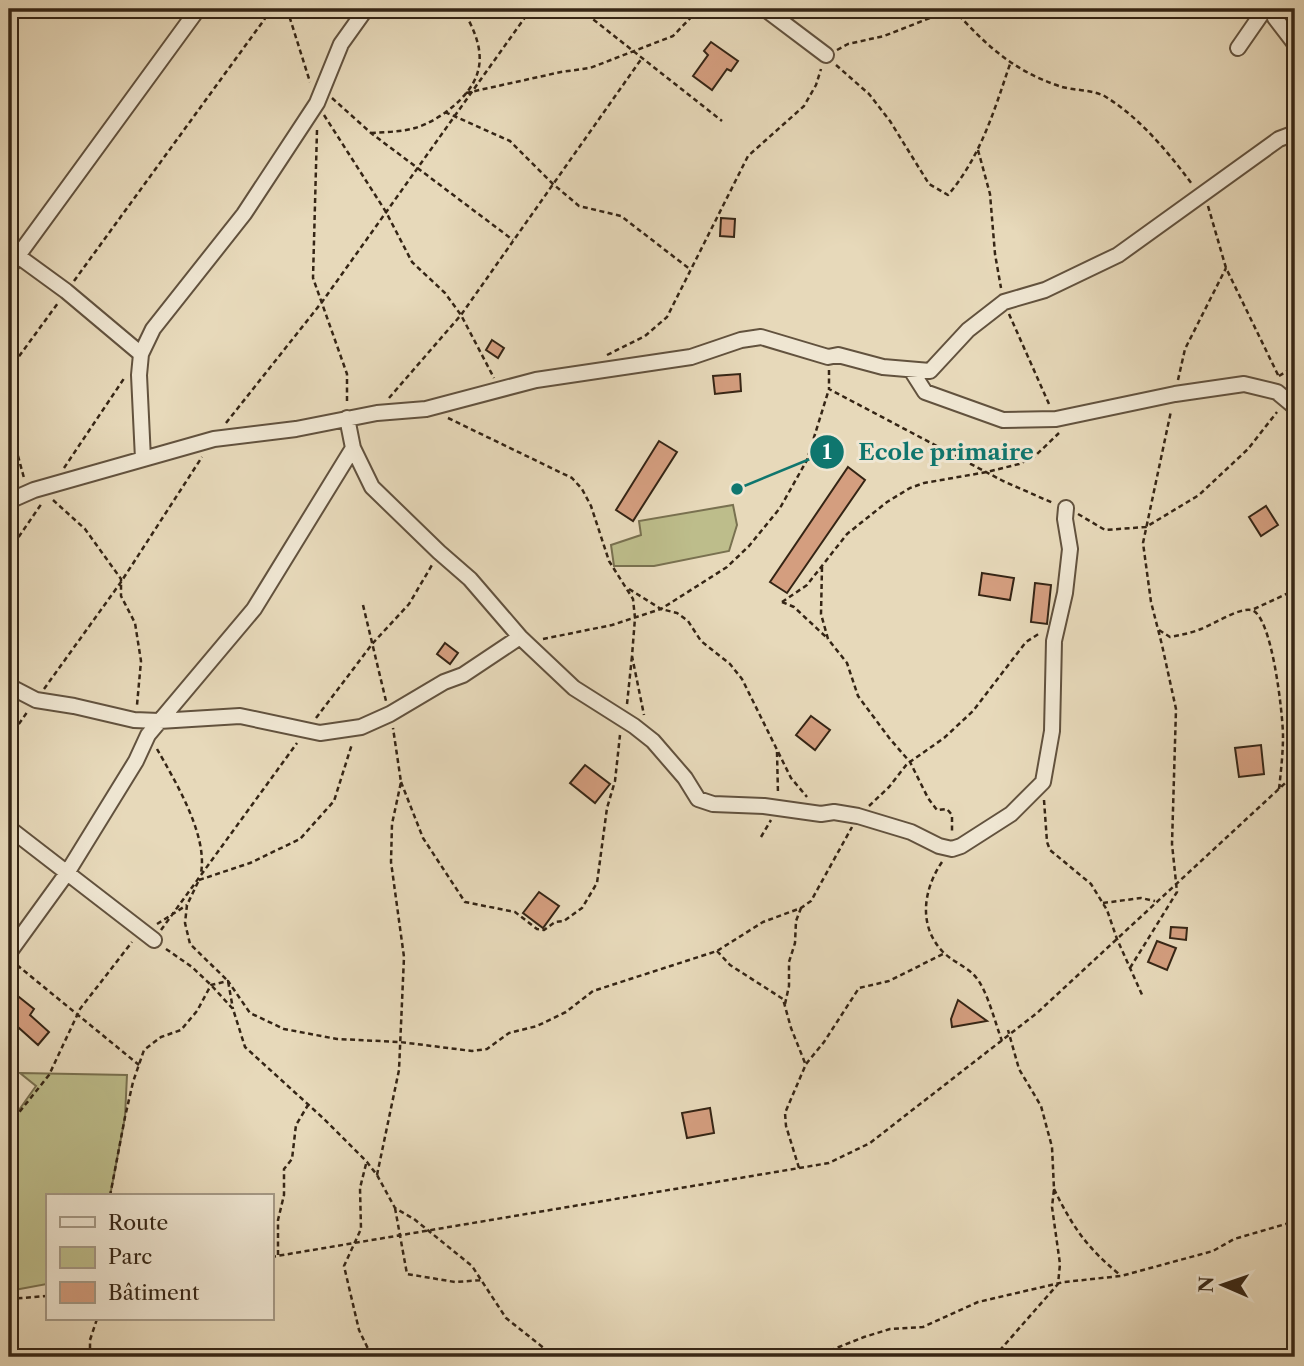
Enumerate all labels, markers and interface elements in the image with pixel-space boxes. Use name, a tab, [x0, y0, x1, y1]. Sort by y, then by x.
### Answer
callout: Ecole primaire	[809, 430, 1048, 474]
text: Ecole primaire	[858, 438, 1034, 466]
text: 1	[822, 439, 832, 464]
legend	[46, 1194, 273, 1320]
text: Route	[108, 1210, 168, 1235]
text: Parc	[108, 1244, 152, 1269]
north arrow	[1188, 1250, 1258, 1320]
text: N	[1195, 1276, 1218, 1293]
text: Bâtiment	[108, 1280, 200, 1305]

